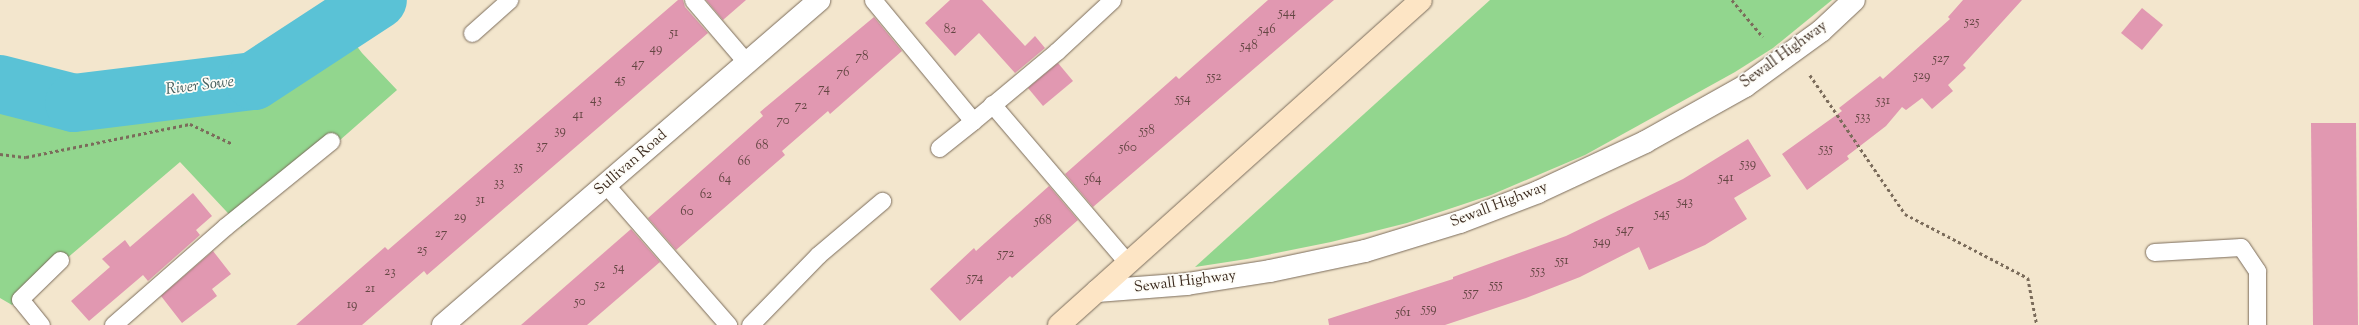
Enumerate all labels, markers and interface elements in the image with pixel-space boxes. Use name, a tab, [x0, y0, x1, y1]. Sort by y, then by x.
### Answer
house number: 544	[1278, 5, 1296, 21]
house number: 525	[1965, 14, 1979, 30]
street label: Sewall Highway	[1737, 17, 1831, 93]
house number: 82	[944, 22, 956, 38]
house number: 546	[1258, 22, 1276, 38]
house number: 51	[670, 25, 678, 41]
house number: 548	[1240, 38, 1258, 54]
house number: 49	[650, 41, 662, 57]
house number: 78	[855, 49, 869, 65]
house number: 527	[1932, 51, 1950, 67]
house number: 47	[631, 56, 645, 72]
house number: 76	[837, 65, 849, 81]
house number: 529	[1914, 68, 1930, 84]
house number: 552	[1206, 69, 1222, 85]
house number: 45	[615, 72, 625, 88]
water label: River Sowe	[165, 73, 235, 101]
house number: 74	[818, 81, 830, 97]
house number: 554	[1175, 91, 1191, 107]
house number: 43	[590, 92, 602, 108]
house number: 531	[1876, 93, 1890, 109]
house number: 72	[795, 98, 807, 114]
house number: 41	[573, 107, 583, 123]
house number: 533	[1856, 109, 1870, 125]
house number: 70	[776, 113, 790, 129]
house number: 39	[554, 123, 566, 139]
house number: 558	[1139, 123, 1155, 139]
street label: Sullivan Road	[591, 126, 671, 200]
house number: 37	[536, 138, 548, 154]
house number: 68	[756, 138, 768, 154]
house number: 560	[1119, 140, 1137, 156]
house number: 535	[1819, 141, 1833, 157]
house number: 66	[738, 154, 750, 170]
house number: 539	[1740, 156, 1756, 172]
house number: 35	[513, 159, 523, 175]
house number: 541	[1718, 170, 1734, 186]
house number: 64	[719, 171, 731, 187]
house number: 564	[1084, 171, 1102, 187]
house number: 33	[494, 175, 504, 191]
street label: Sewall Highway	[1448, 178, 1550, 232]
house number: 62	[700, 187, 712, 203]
house number: 31	[475, 192, 485, 208]
house number: 543	[1677, 194, 1693, 210]
house number: 60	[680, 204, 694, 220]
house number: 545	[1654, 206, 1670, 222]
house number: 29	[454, 209, 466, 225]
house number: 568	[1034, 213, 1052, 229]
house number: 547	[1616, 222, 1634, 238]
house number: 27	[435, 226, 447, 242]
house number: 549	[1593, 234, 1611, 250]
house number: 25	[417, 242, 427, 258]
house number: 572	[998, 246, 1014, 262]
house number: 551	[1555, 253, 1569, 269]
house number: 54	[614, 260, 624, 276]
house number: 553	[1531, 263, 1545, 279]
house number: 23	[384, 264, 396, 280]
street label: Sewall Highway	[1133, 267, 1237, 297]
house number: 574	[967, 270, 983, 286]
house number: 52	[595, 277, 605, 293]
house number: 555	[1489, 277, 1503, 293]
house number: 21	[365, 281, 375, 297]
house number: 557	[1463, 285, 1479, 301]
house number: 50	[574, 294, 586, 310]
house number: 19	[347, 297, 357, 313]
house number: 559	[1421, 301, 1437, 317]
house number: 561	[1395, 305, 1411, 321]

